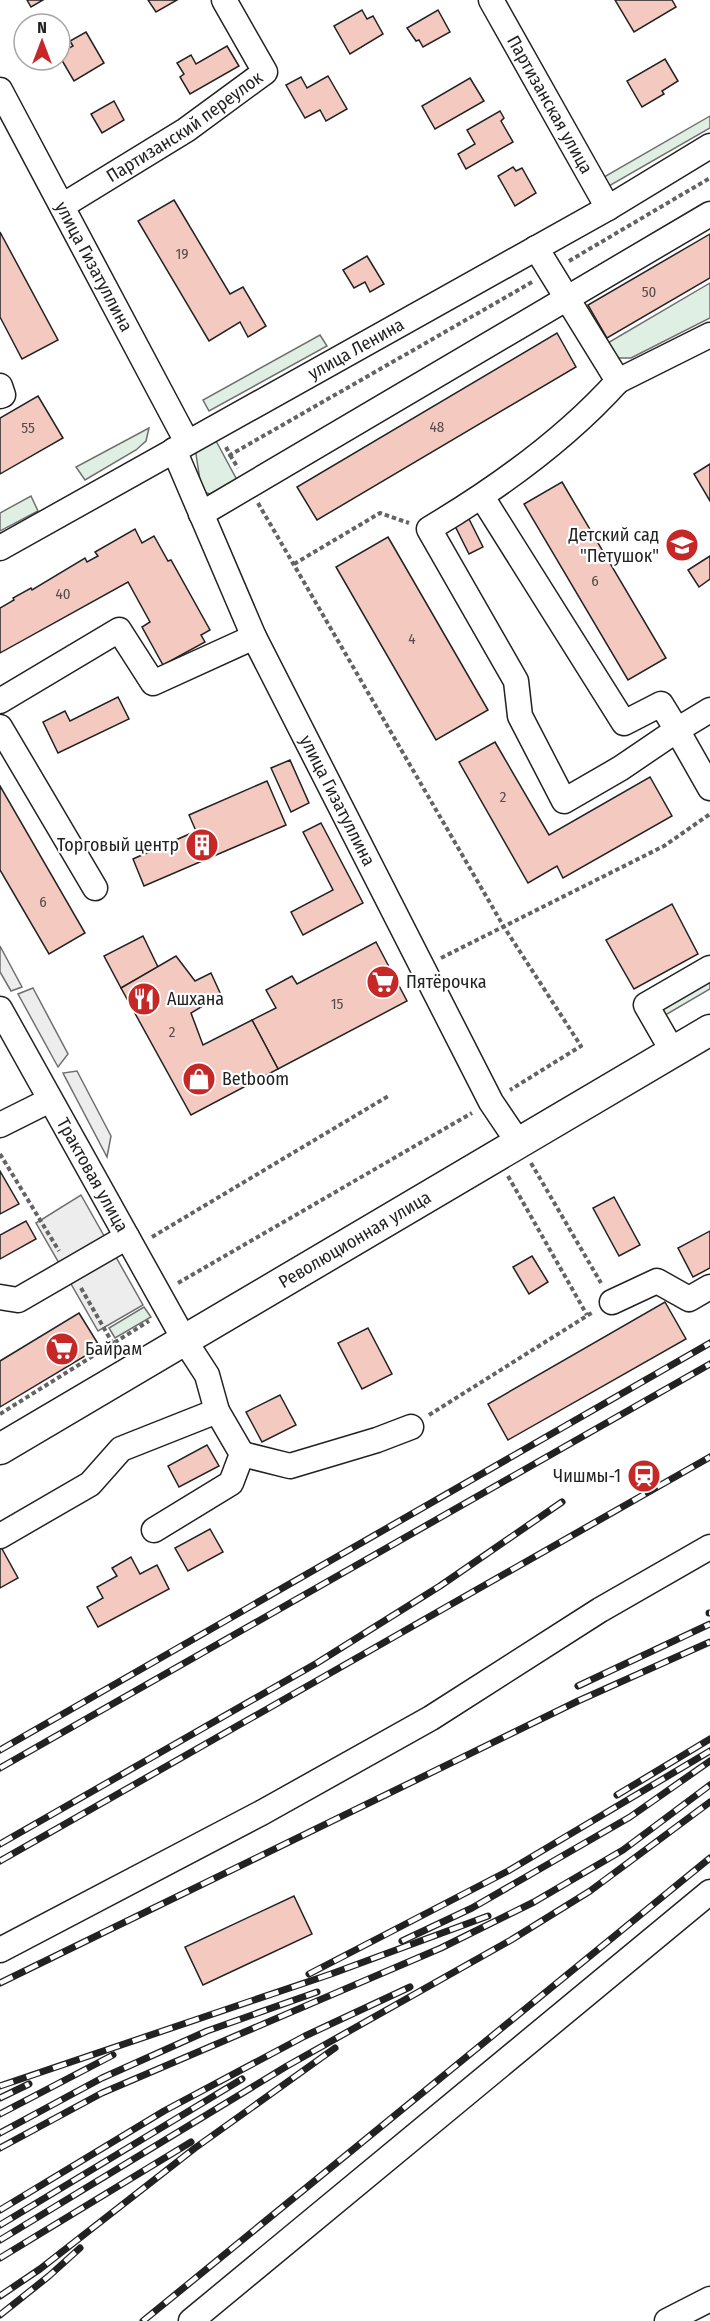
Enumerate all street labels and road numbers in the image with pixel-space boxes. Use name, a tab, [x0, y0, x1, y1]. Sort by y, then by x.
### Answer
street label: Партизанская улица	[502, 32, 598, 178]
street label: Партизанский переулок	[102, 66, 267, 187]
street label: улица Гизатуллина	[50, 198, 137, 336]
street label: улица Ленина	[304, 313, 408, 384]
street label: улица Гизатуллина	[295, 731, 380, 870]
street label: Трактовая улица	[52, 1114, 133, 1236]
street label: Революционная улица	[275, 1186, 435, 1293]

